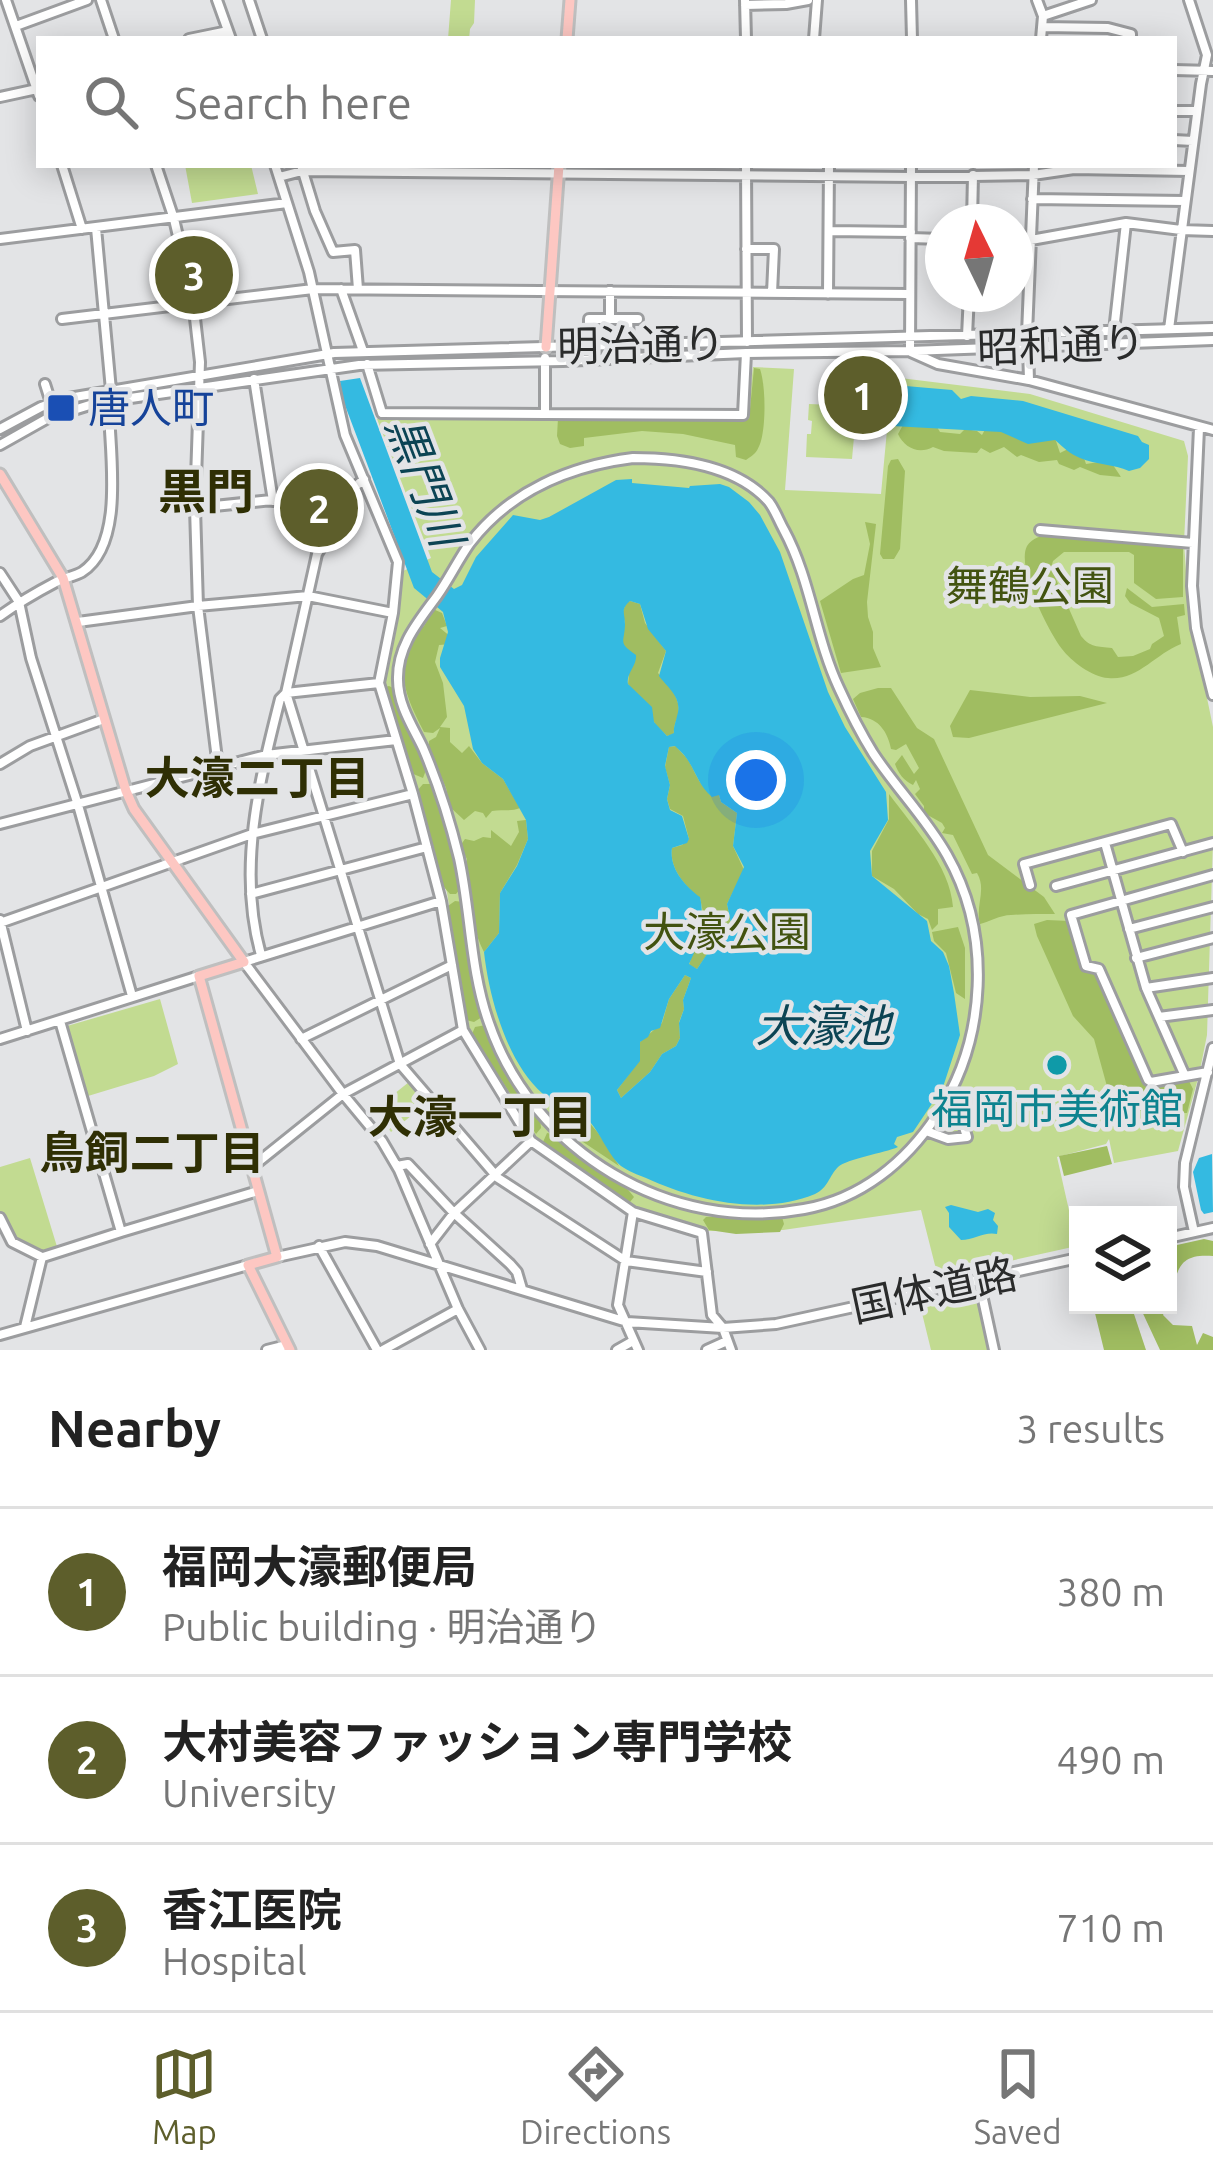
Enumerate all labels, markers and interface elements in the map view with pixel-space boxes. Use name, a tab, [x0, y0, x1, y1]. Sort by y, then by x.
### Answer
search box	[36, 36, 1177, 168]
icon: search	[78, 69, 144, 135]
text: Search here	[174, 77, 412, 128]
north arrow	[925, 204, 1033, 312]
pin: 3	[155, 230, 233, 320]
street label: 昭和通り	[976, 318, 1146, 371]
street label: 明治通り	[557, 320, 725, 369]
pin: 1	[824, 350, 902, 440]
place label: 唐人町	[88, 384, 214, 431]
marker: 唐人町	[45, 392, 77, 424]
water label: 黒門川	[377, 409, 475, 557]
pin: 2	[280, 463, 358, 553]
district label: 黒門	[158, 464, 254, 518]
park label: 舞鶴公園	[946, 562, 1114, 609]
your location	[726, 750, 786, 810]
district label: 大濠二丁目	[144, 752, 370, 803]
park label: 大濠公園	[643, 908, 811, 955]
water label: 大濠池	[755, 1000, 894, 1051]
marker: 福岡市美術館	[1044, 1052, 1070, 1078]
place label: 福岡市美術館	[931, 1085, 1183, 1132]
district label: 大濠一丁目	[367, 1091, 593, 1142]
district label: 鳥飼二丁目	[39, 1127, 265, 1178]
map controls	[1069, 1206, 1177, 1314]
button: layers	[1069, 1206, 1177, 1314]
street label: 国体道路	[847, 1249, 1021, 1330]
text: Nearby	[48, 1399, 221, 1457]
text: 3 results	[1016, 1407, 1165, 1450]
text: 福岡大濠郵便局	[162, 1541, 477, 1592]
text: 1	[76, 1570, 98, 1613]
text: 380 m	[1056, 1570, 1165, 1613]
text: Public building · 明治通り	[162, 1605, 602, 1648]
text: 大村美容ファッション専門学校	[162, 1716, 792, 1767]
text: 2	[76, 1738, 98, 1781]
text: 490 m	[1056, 1738, 1165, 1781]
text: University	[162, 1771, 336, 1814]
text: 香江医院	[162, 1884, 342, 1935]
text: 3	[76, 1906, 98, 1949]
text: 710 m	[1056, 1906, 1165, 1949]
text: Hospital	[162, 1939, 307, 1982]
tab: Map	[151, 2041, 217, 2150]
tab: Directions	[520, 2041, 671, 2150]
tab: Saved	[974, 2041, 1062, 2150]

